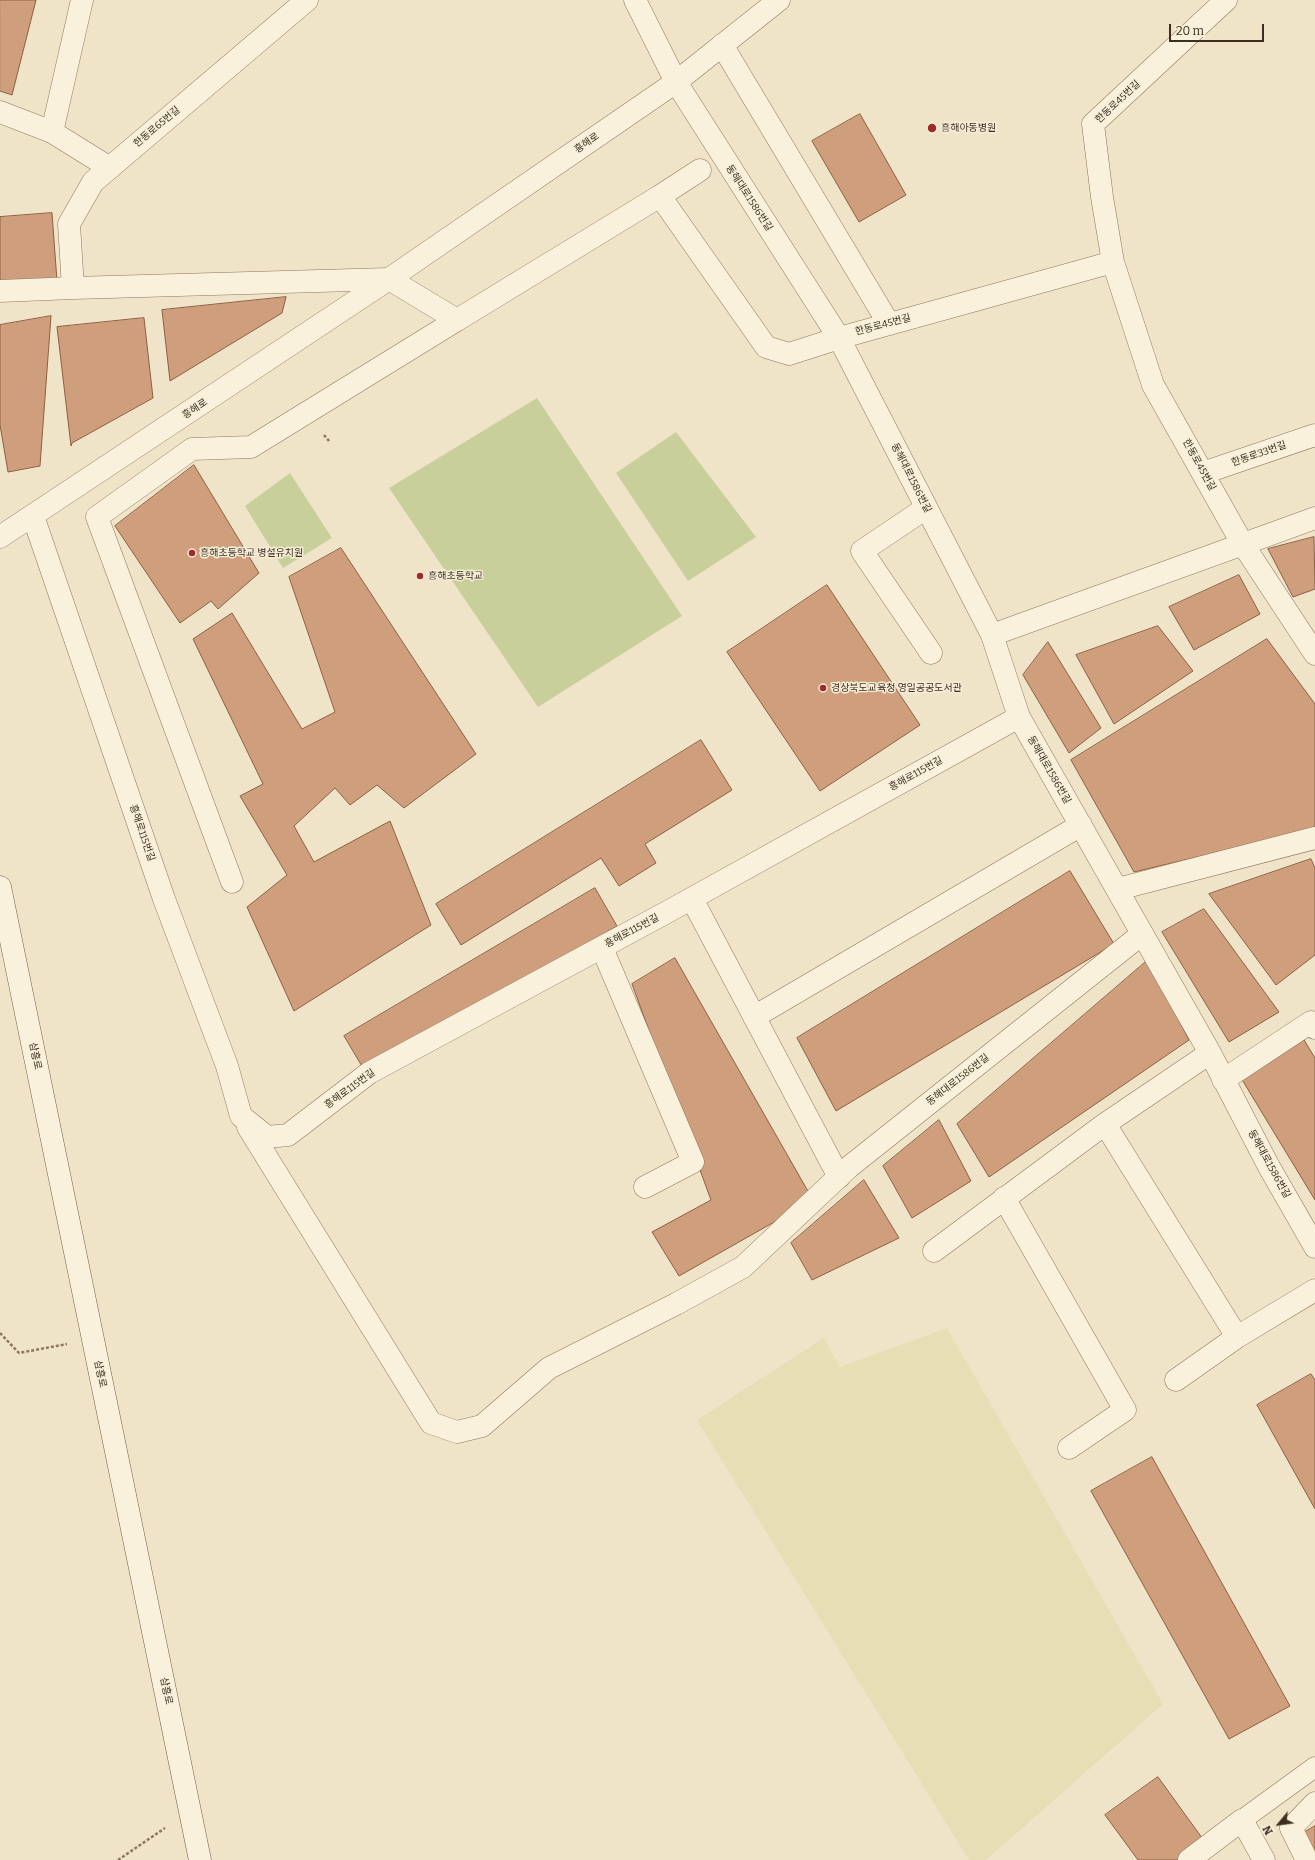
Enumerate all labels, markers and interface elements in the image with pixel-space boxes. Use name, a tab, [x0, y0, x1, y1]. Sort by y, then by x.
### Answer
scale bar	[1171, 16, 1266, 42]
text: 20 m	[1176, 24, 1204, 38]
street label: 한동로45번길	[1093, 78, 1143, 126]
street label: 한동로65번길	[131, 104, 183, 150]
marker: 흥해아동병원	[926, 122, 938, 134]
place label: 흥해아동병원	[941, 122, 996, 134]
street label: 흥해로	[572, 130, 602, 156]
street label: 동해대로1586번길	[723, 163, 775, 233]
street label: 한동로45번길	[854, 312, 912, 338]
street label: 흥해로	[180, 396, 210, 422]
street label: 한동로45번길	[1180, 437, 1218, 493]
street label: 한동로33번길	[1230, 439, 1288, 469]
street label: 동해대로1586번길	[888, 441, 934, 515]
place label: 흥해초등학교 병설유치원	[200, 547, 303, 559]
marker: 흥해초등학교 병설유치원	[187, 548, 197, 558]
place label: 흥해초등학교	[428, 570, 483, 582]
marker: 흥해초등학교	[415, 571, 425, 581]
place label: 경상북도교육청 영일공공도서관	[831, 682, 962, 694]
marker: 경상북도교육청 영일공공도서관	[818, 683, 828, 693]
street label: 동해대로1586번길	[1025, 734, 1073, 806]
street label: 흥해로115번길	[887, 754, 945, 794]
street label: 흥해로115번길	[127, 803, 157, 863]
street label: 흥해로115번길	[603, 912, 661, 950]
street label: 삼흥로	[26, 1041, 44, 1071]
street label: 동해대로1586번길	[924, 1052, 992, 1108]
street label: 흥해로115번길	[322, 1067, 378, 1111]
street label: 동해대로1586번길	[1245, 1128, 1293, 1200]
street label: 삼흥로	[91, 1359, 109, 1389]
street label: 삼흥로	[157, 1676, 175, 1706]
north arrow	[1259, 1804, 1299, 1844]
text: N	[1260, 1823, 1276, 1837]

